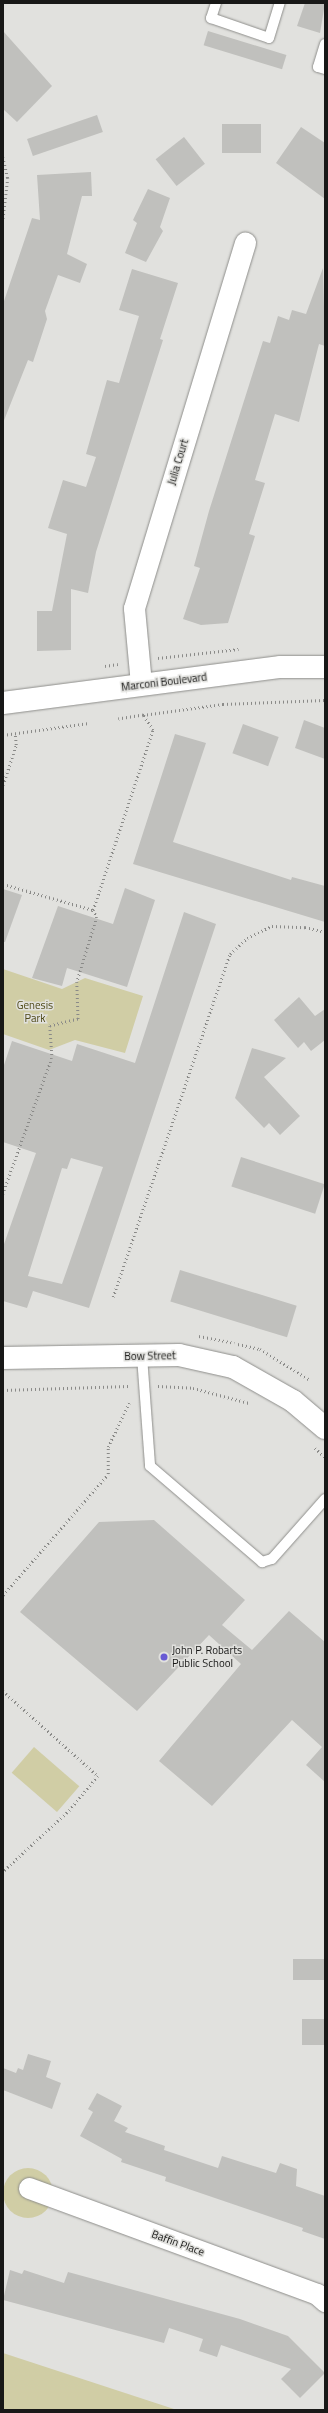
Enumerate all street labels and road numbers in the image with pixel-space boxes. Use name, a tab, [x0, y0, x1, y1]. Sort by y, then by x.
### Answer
street label: Julia Court	[165, 438, 191, 486]
street label: Marconi Boulevard	[120, 670, 208, 694]
street label: Bow Street	[124, 1349, 176, 1363]
street label: Baffin Place	[150, 2227, 206, 2259]

